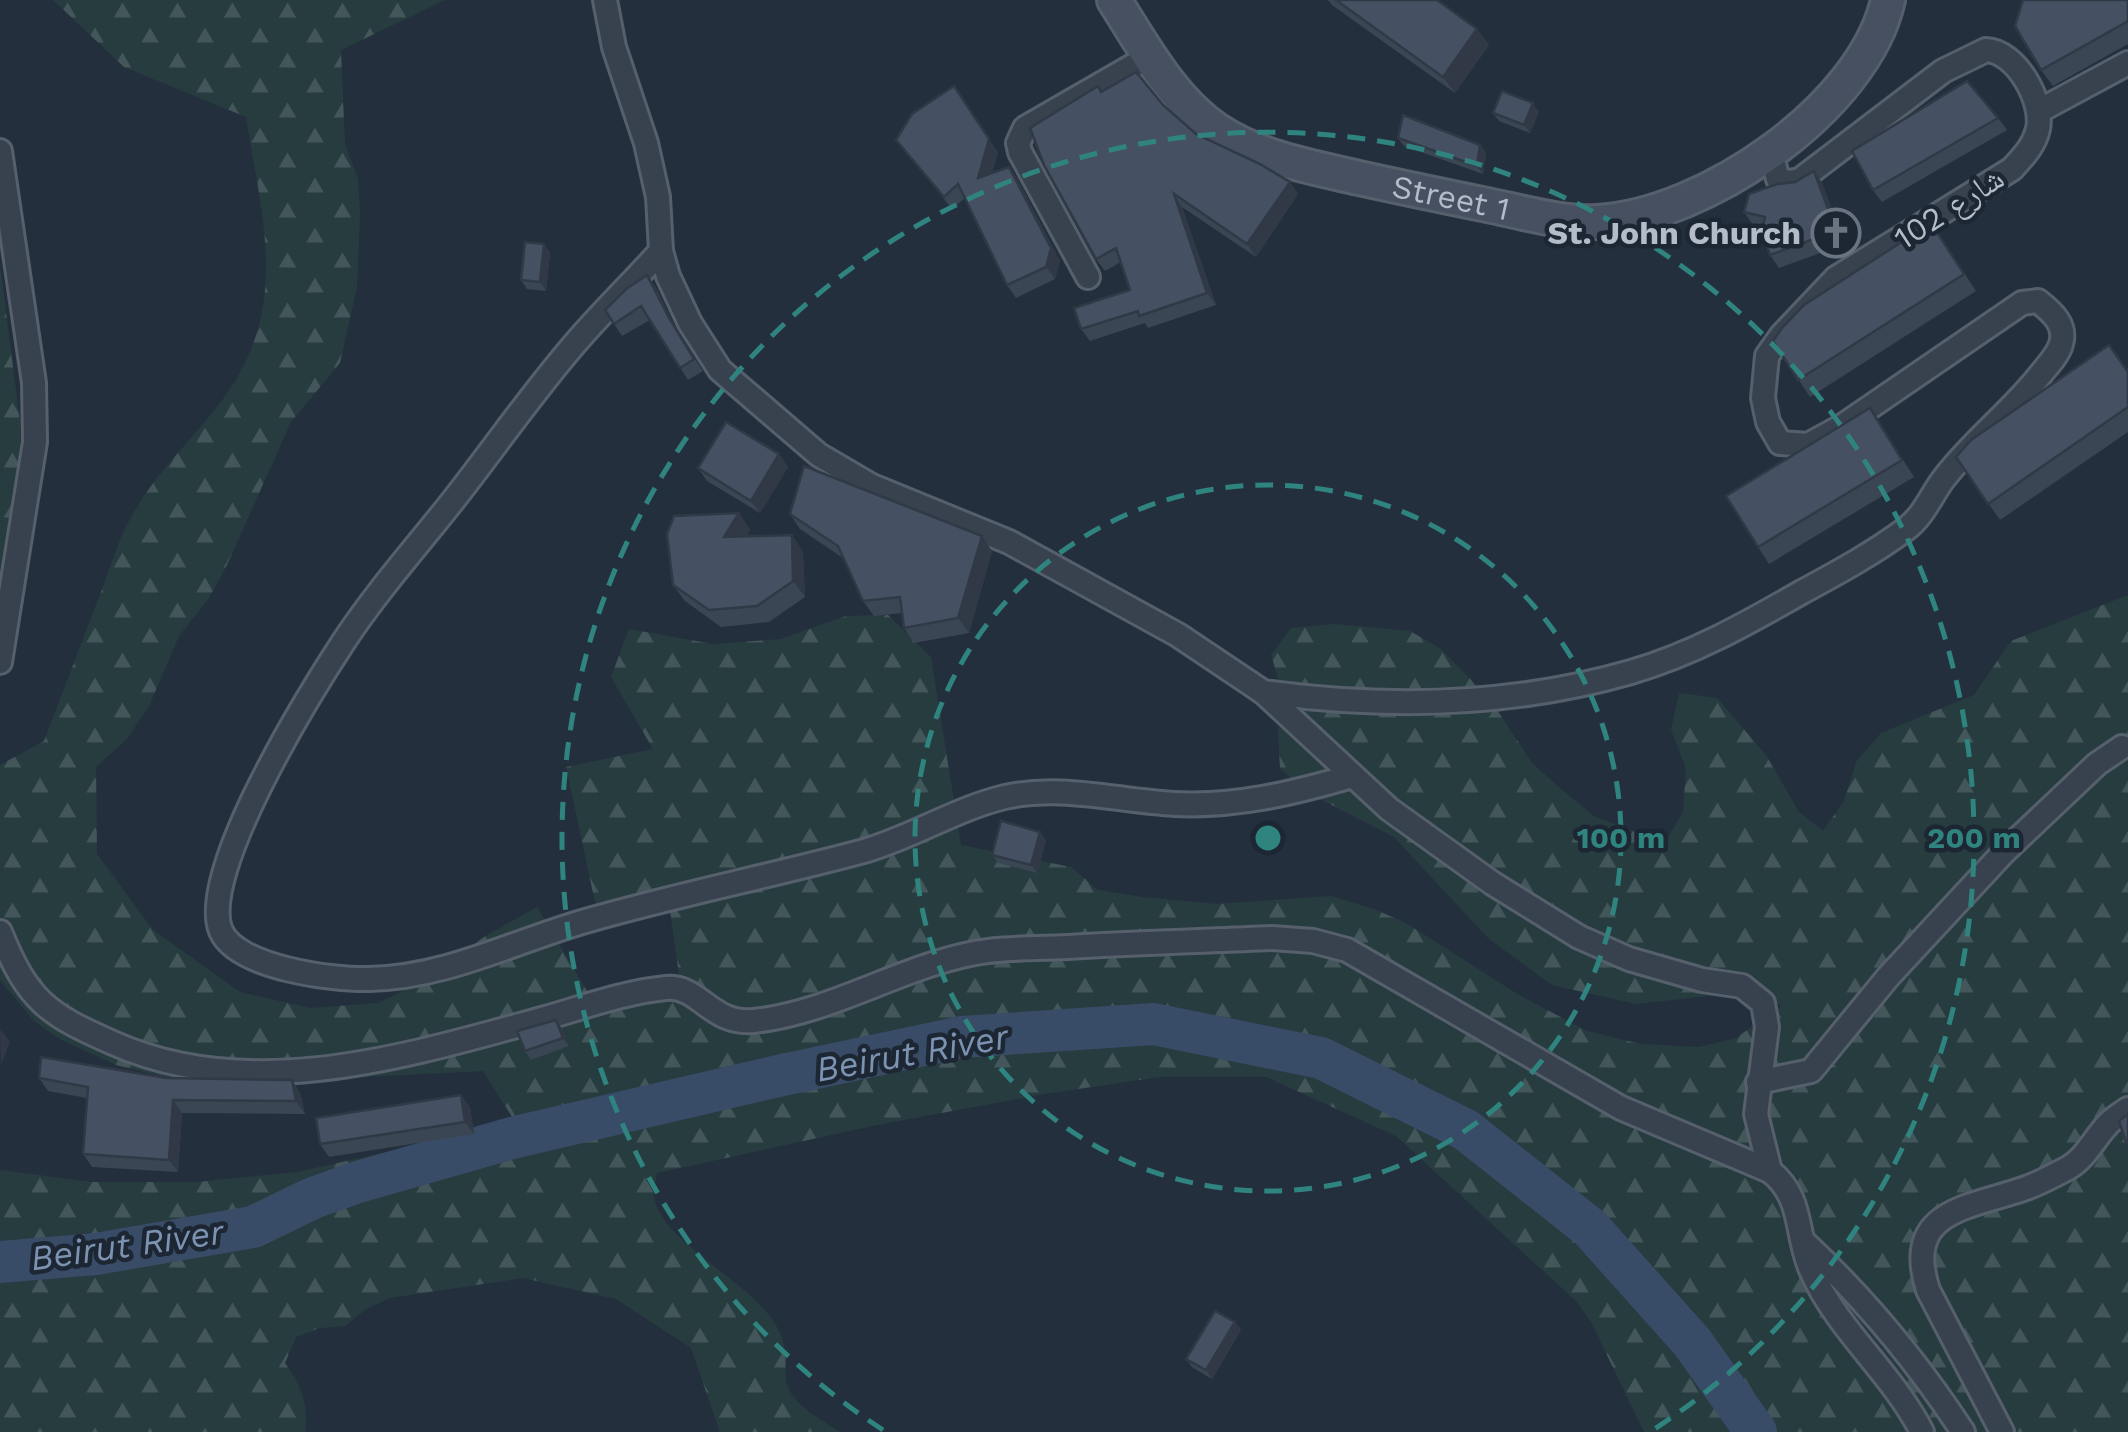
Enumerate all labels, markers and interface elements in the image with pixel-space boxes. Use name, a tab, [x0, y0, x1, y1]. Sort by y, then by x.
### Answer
street label: شارع 102	[1887, 159, 2011, 258]
street label: Street 1	[1389, 167, 1513, 228]
church icon: St. John Church	[1810, 207, 1862, 259]
place label: St. John Church	[1548, 214, 1801, 252]
centre of rings	[1250, 820, 1286, 856]
text: 100 m	[1577, 820, 1665, 855]
text: 200 m	[1927, 820, 2021, 855]
water label: Beirut River	[812, 1015, 1013, 1091]
water label: Beirut River	[28, 1210, 228, 1279]

